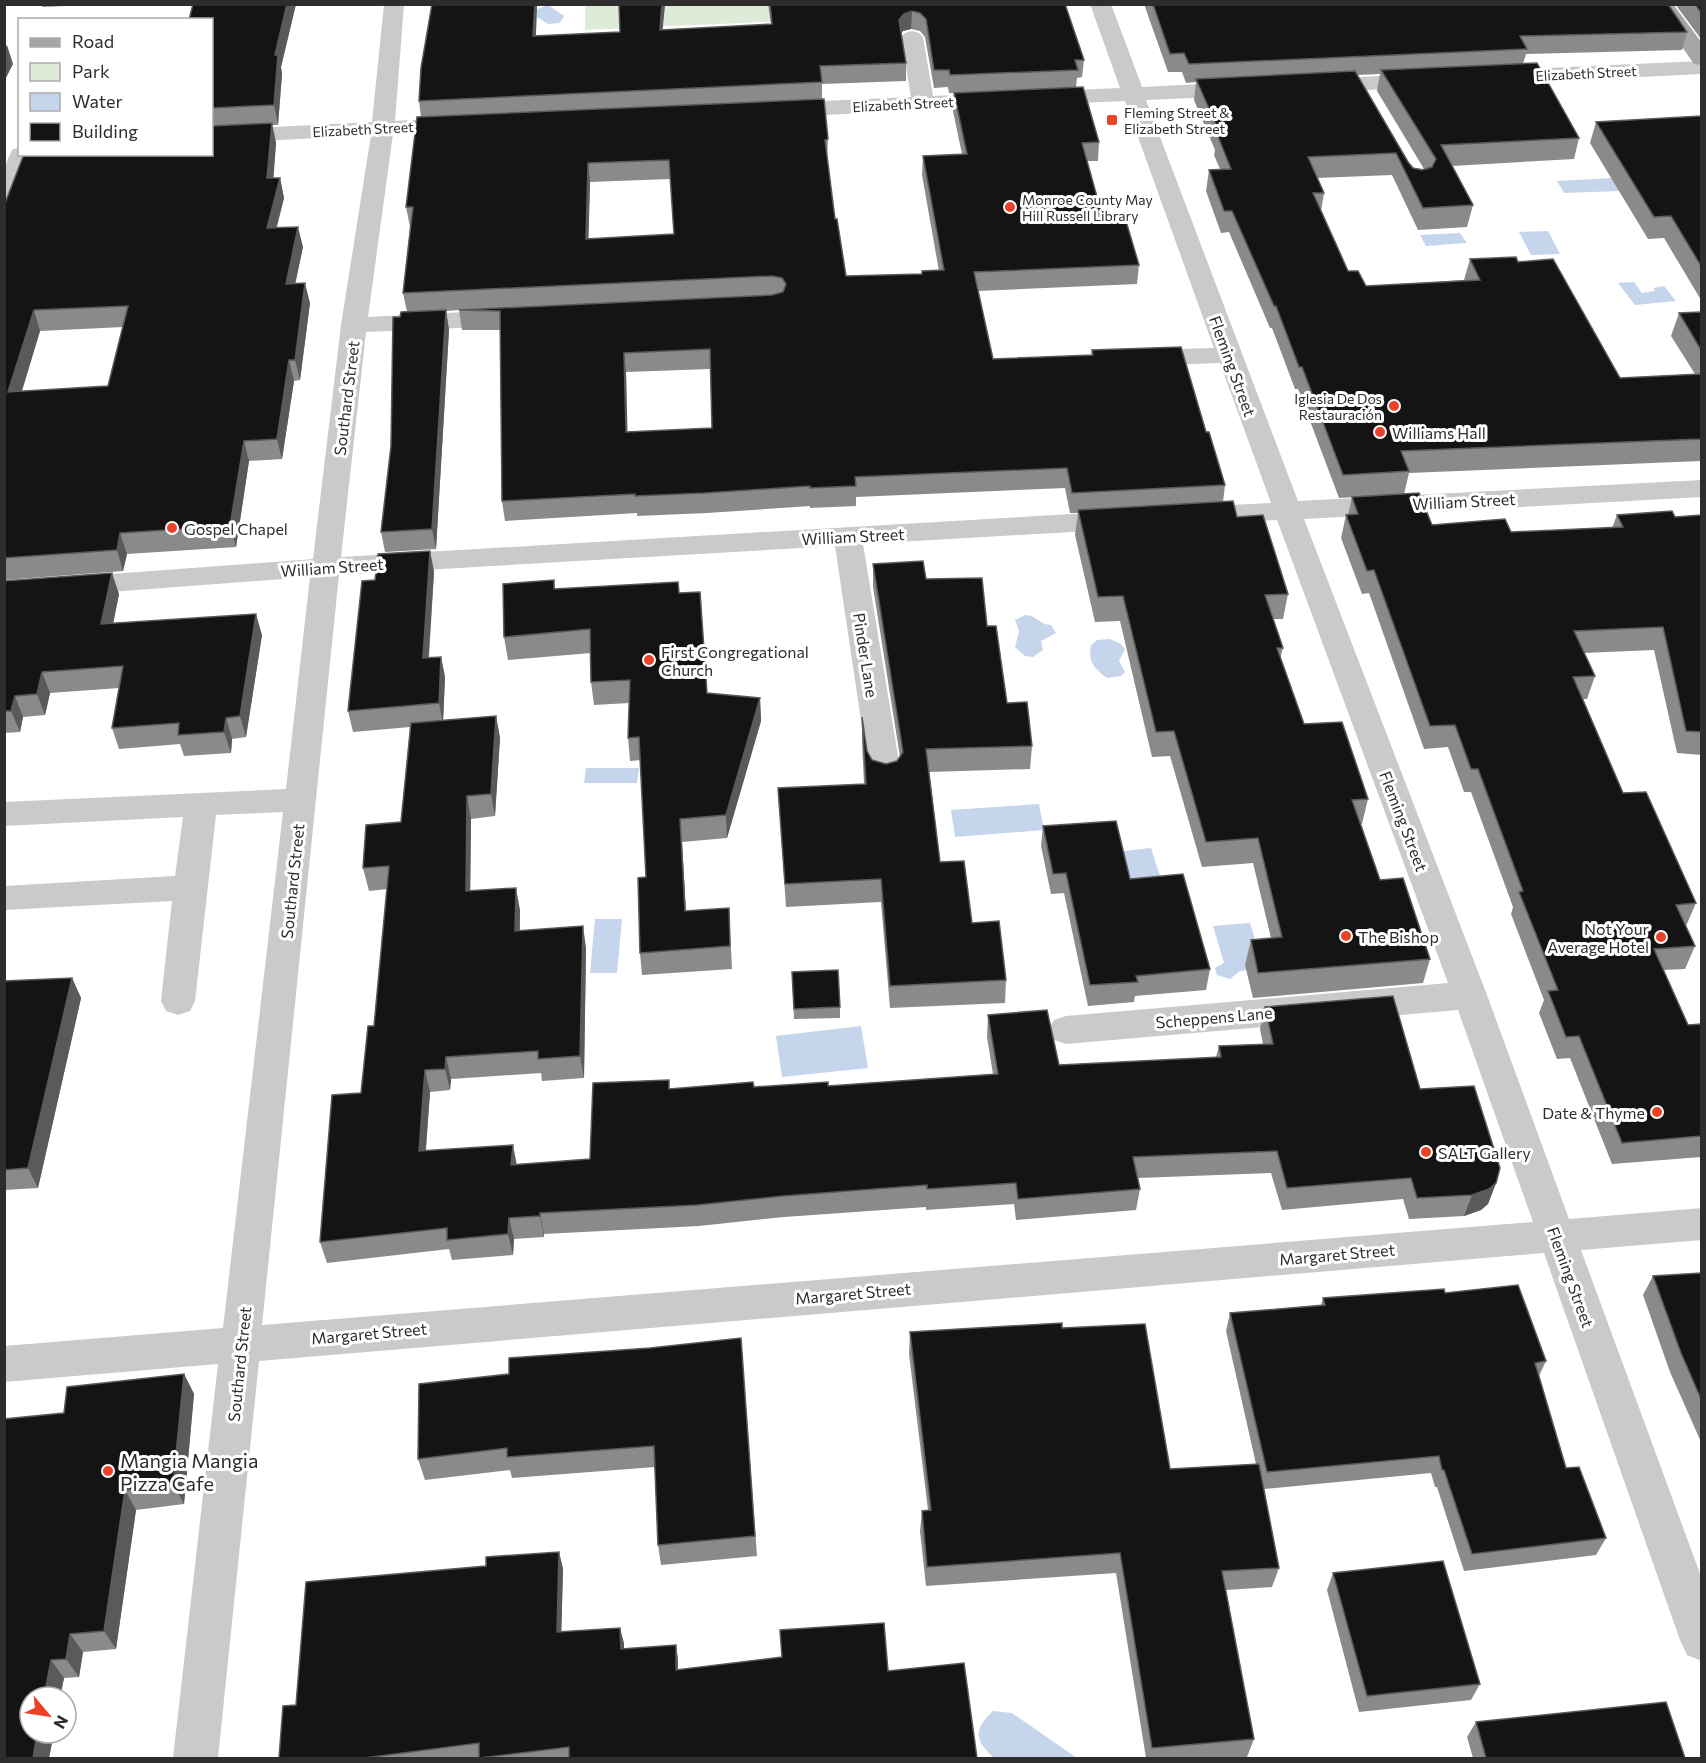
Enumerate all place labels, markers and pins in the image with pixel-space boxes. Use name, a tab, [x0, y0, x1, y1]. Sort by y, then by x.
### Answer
place label: Fleming Street & Elizabeth Street	[1124, 104, 1230, 137]
marker: Fleming Street & Elizabeth Street	[1105, 113, 1119, 127]
place label: Monroe County May Hill Russell Library	[1022, 191, 1153, 224]
marker: Monroe County May Hill Russell Library	[1003, 200, 1017, 214]
place label: Iglesia De Dos Restauración	[1294, 390, 1382, 423]
marker: Iglesia De Dos Restauración	[1387, 399, 1401, 413]
place label: Williams Hall	[1392, 423, 1486, 442]
marker: Williams Hall	[1373, 425, 1387, 439]
place label: Gospel Chapel	[184, 519, 288, 538]
marker: Gospel Chapel	[165, 521, 179, 535]
place label: First Congregational Church	[661, 642, 809, 679]
marker: First Congregational Church	[642, 653, 656, 667]
place label: Not Your Average Hotel	[1547, 919, 1650, 956]
place label: The Bishop	[1358, 927, 1439, 946]
marker: The Bishop	[1339, 929, 1353, 943]
marker: Not Your Average Hotel	[1654, 930, 1668, 944]
place label: Date & Thyme	[1542, 1103, 1645, 1122]
marker: Date & Thyme	[1650, 1105, 1664, 1119]
place label: SALT Gallery	[1438, 1143, 1531, 1162]
marker: SALT Gallery	[1419, 1145, 1433, 1159]
place label: Mangia Mangia Pizza Cafe	[120, 1448, 258, 1495]
marker: Mangia Mangia Pizza Cafe	[101, 1464, 115, 1478]

